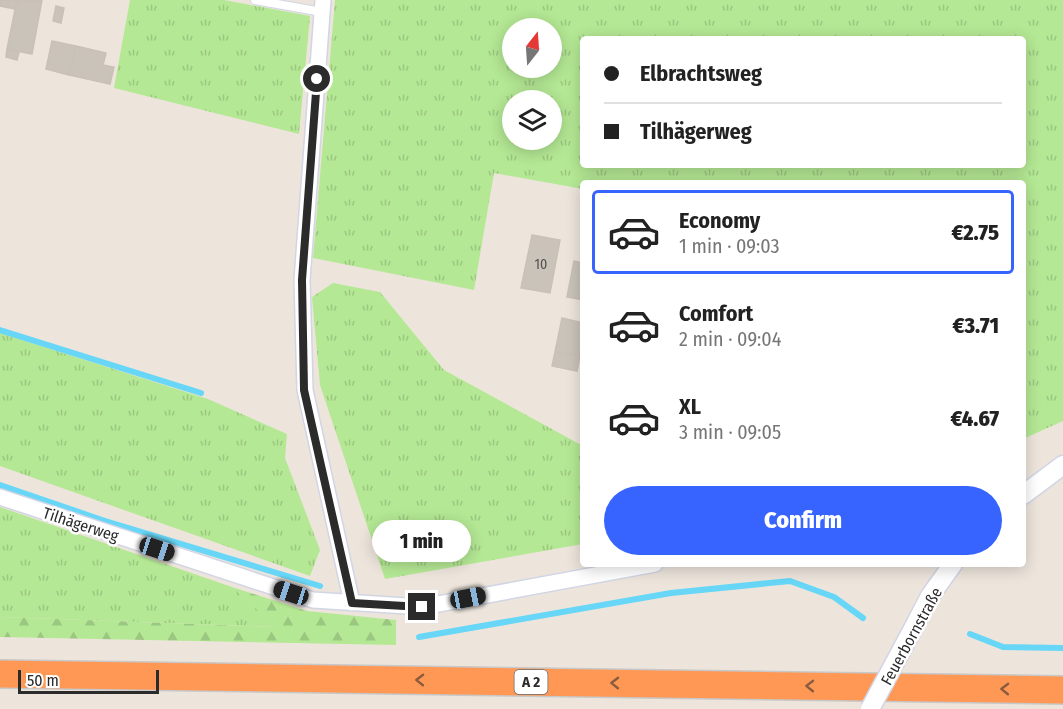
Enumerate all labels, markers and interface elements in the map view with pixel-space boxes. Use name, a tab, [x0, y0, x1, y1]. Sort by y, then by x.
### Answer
north arrow	[502, 18, 562, 78]
map controls	[502, 18, 562, 150]
text: Elbrachtsweg	[640, 60, 762, 87]
route start	[303, 65, 330, 92]
button: layers	[502, 90, 562, 150]
text: Tilhägerweg	[640, 118, 752, 145]
icon: car	[607, 205, 661, 259]
text: Economy	[679, 207, 760, 234]
text: €2.75	[952, 219, 999, 246]
text: 1 min · 09:03	[679, 234, 780, 258]
house number: 10	[535, 256, 547, 273]
icon: car	[607, 298, 661, 352]
text: Comfort	[679, 300, 753, 327]
text: €3.71	[953, 312, 999, 339]
text: 2 min · 09:04	[679, 327, 781, 351]
icon: car	[607, 391, 661, 445]
text: XL	[679, 393, 701, 420]
text: €4.67	[951, 405, 999, 432]
text: 3 min · 09:05	[679, 420, 781, 444]
button: Confirm	[604, 486, 1002, 555]
street label: Tilhägerweg	[41, 503, 122, 546]
callout: 1 min	[372, 520, 472, 562]
text: 1 min	[400, 529, 443, 553]
car	[137, 535, 177, 563]
car	[271, 579, 311, 607]
street label: Feuerbornstraße	[877, 584, 946, 688]
car	[449, 586, 487, 610]
route end	[408, 593, 435, 620]
scale bar	[18, 667, 159, 694]
road number: A 2	[514, 670, 548, 694]
text: 50 m	[27, 671, 59, 690]
one-way arrow	[415, 674, 424, 687]
one-way arrow	[610, 677, 619, 690]
one-way arrow	[805, 680, 814, 693]
one-way arrow	[1000, 683, 1009, 696]

